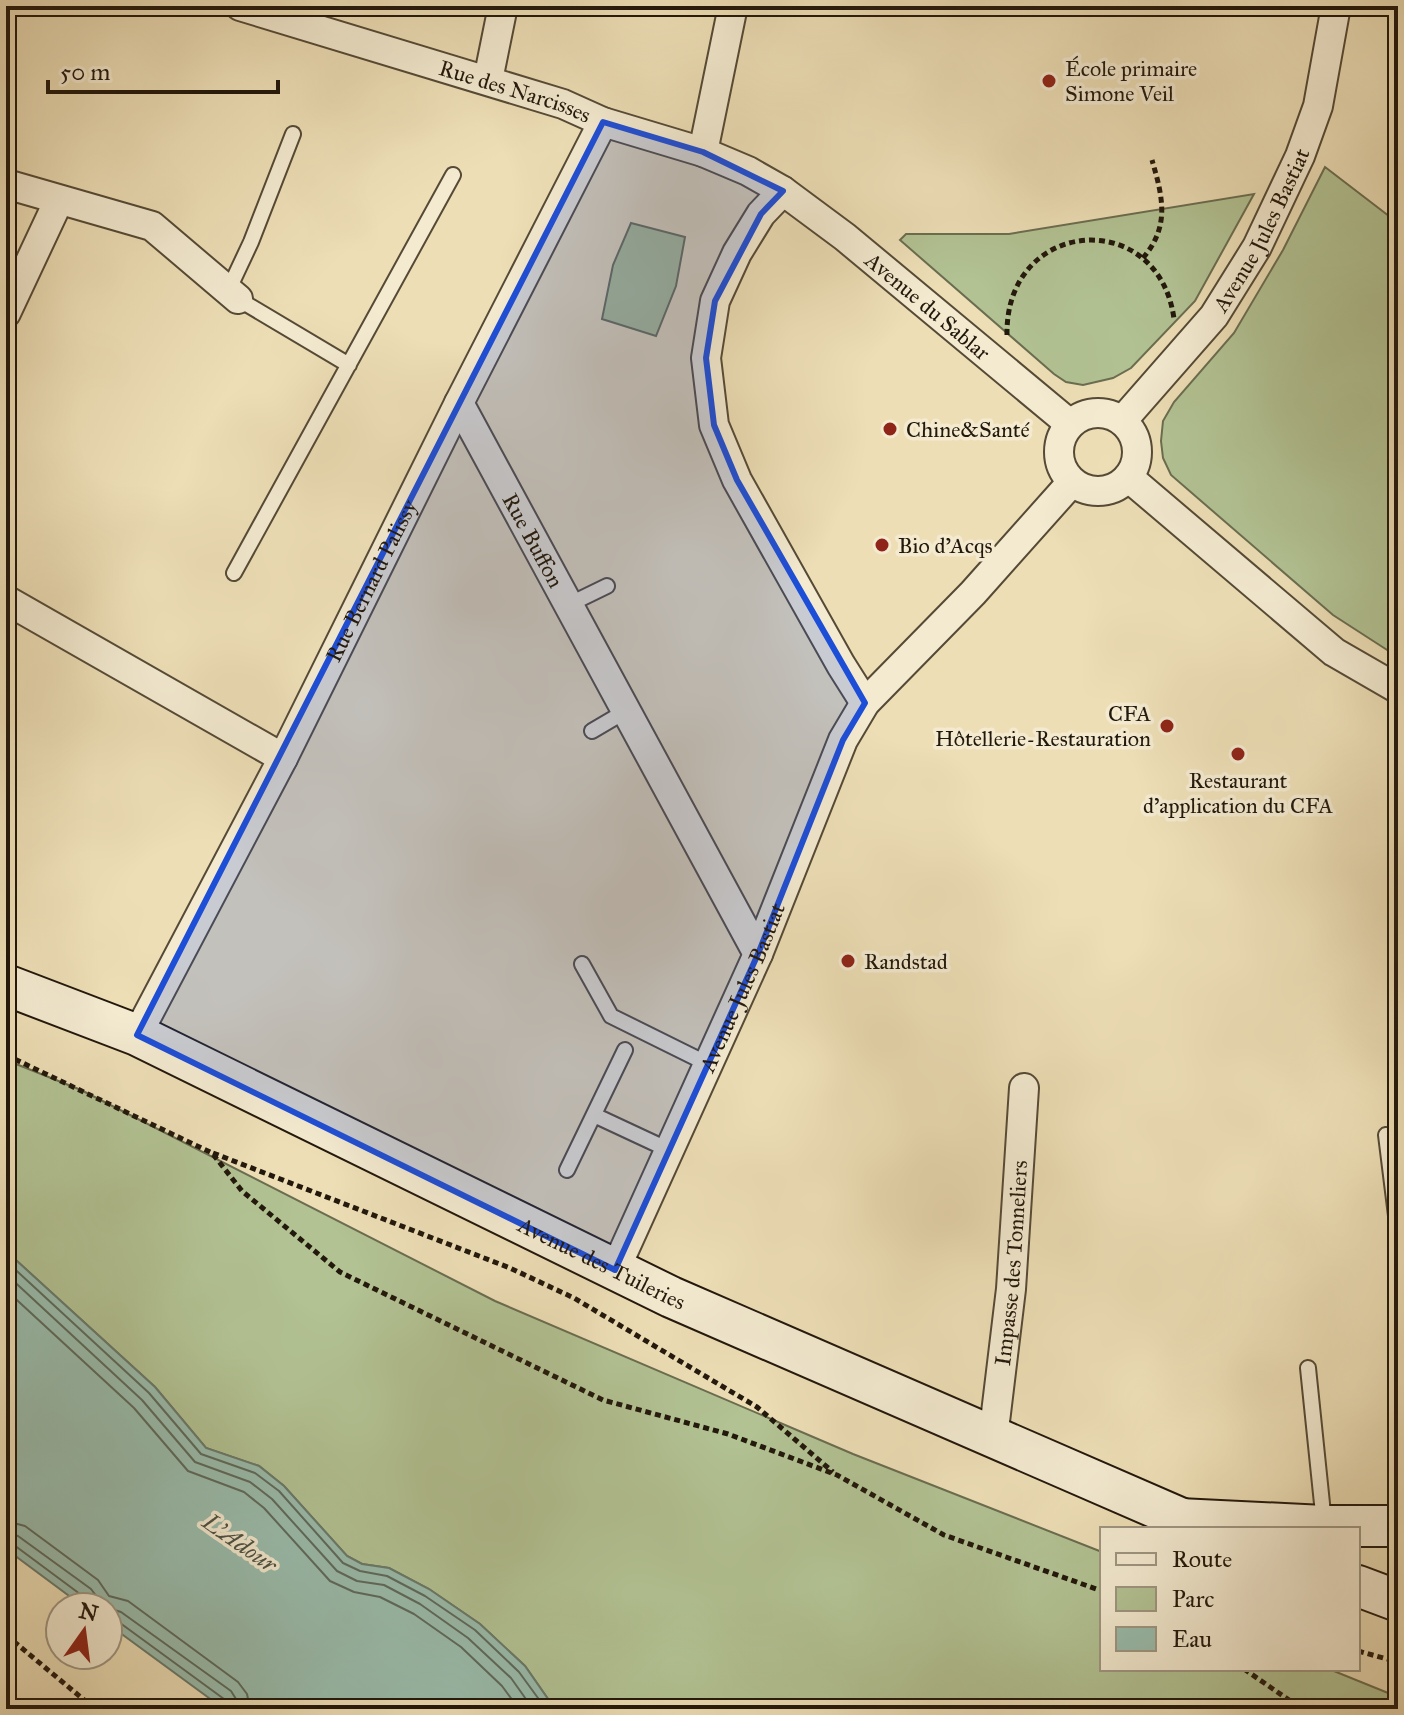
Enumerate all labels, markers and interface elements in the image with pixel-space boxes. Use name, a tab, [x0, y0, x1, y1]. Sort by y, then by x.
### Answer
scale bar	[48, 44, 278, 94]
street label: Rue des Narcisses	[436, 54, 595, 128]
place label: École primaire Simone Veil	[1065, 55, 1197, 107]
text: 50 m	[60, 57, 110, 87]
marker: École primaire Simone Veil	[1040, 72, 1058, 90]
street label: Avenue Jules Bastiat	[1206, 144, 1315, 318]
street label: Avenue du Sablar	[859, 246, 997, 366]
place label: Chine&Santé	[906, 416, 1031, 443]
marker: Chine&Santé	[881, 420, 899, 438]
street label: Rue Buffon	[497, 488, 570, 592]
street label: Rue Bernard Palissy	[319, 494, 423, 666]
place label: Bio d'Acqs	[898, 532, 993, 559]
marker: Bio d'Acqs	[873, 536, 891, 554]
place label: CFA Hôtellerie-Restauration	[935, 700, 1151, 752]
marker: CFA Hôtellerie-Restauration	[1158, 717, 1176, 735]
marker: Restaurant d'application du CFA	[1229, 745, 1247, 763]
place label: Restaurant d'application du CFA	[1143, 767, 1333, 819]
street label: Avenue Jules Bastiat	[693, 899, 791, 1077]
place label: Randstad	[864, 948, 948, 975]
marker: Randstad	[839, 952, 857, 970]
street label: Impasse des Tonneliers	[988, 1159, 1033, 1367]
street label: Avenue des Tuileries	[513, 1210, 690, 1315]
water label: L'Adour	[196, 1506, 284, 1580]
legend	[1100, 1527, 1360, 1671]
text: Route	[1172, 1544, 1232, 1574]
text: Parc	[1172, 1584, 1214, 1614]
north arrow	[44, 1591, 124, 1671]
text: N	[76, 1597, 101, 1628]
text: Eau	[1172, 1624, 1212, 1654]

